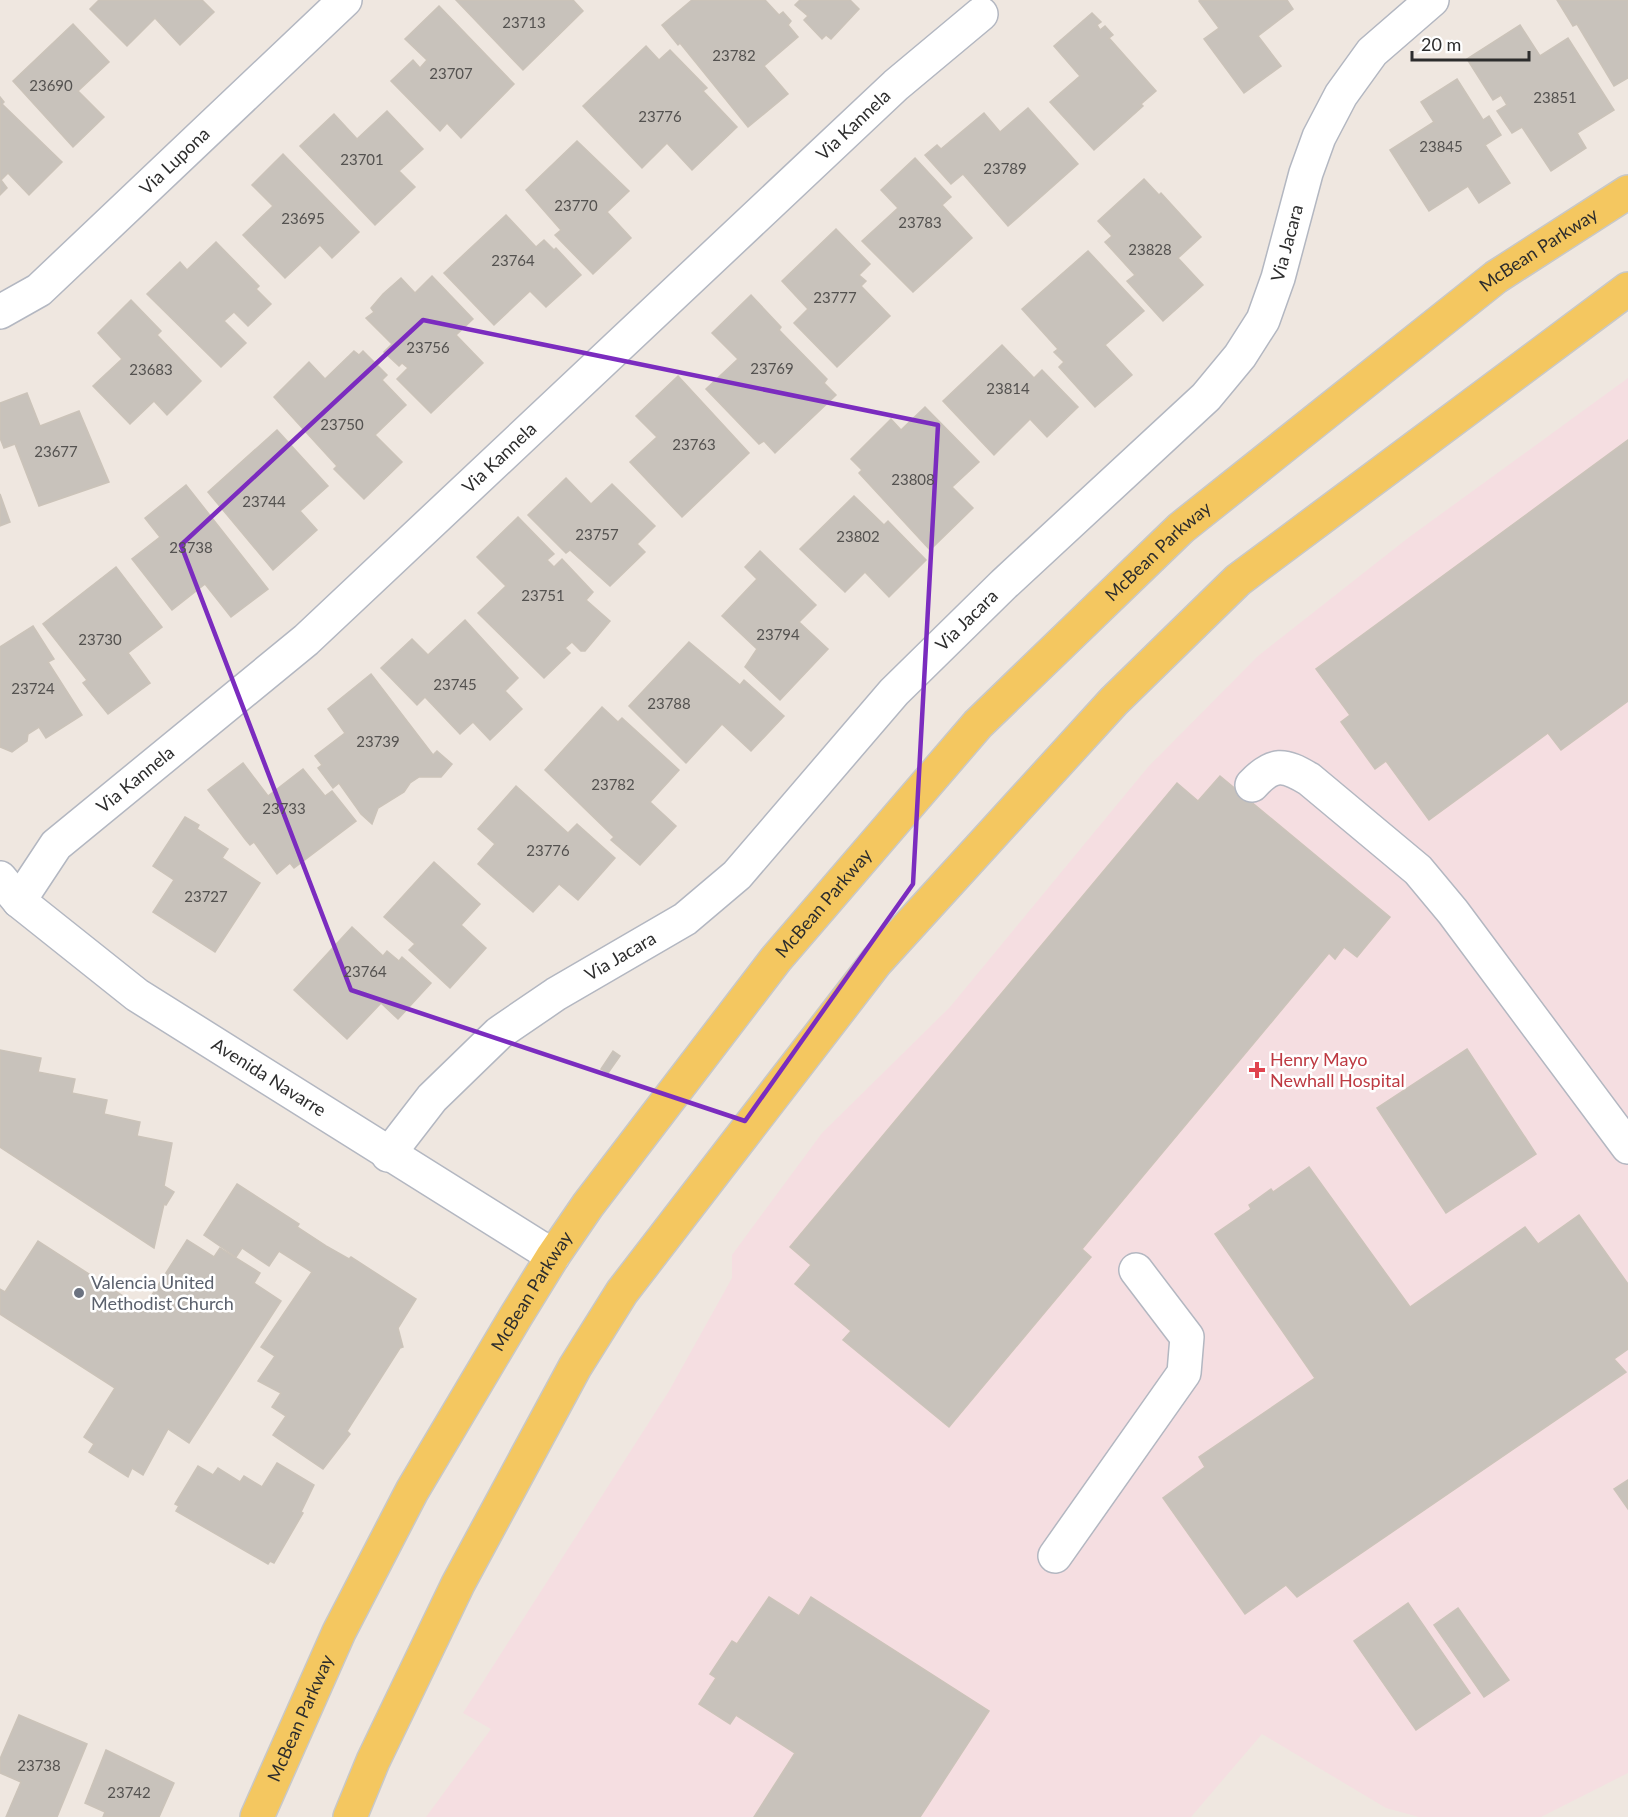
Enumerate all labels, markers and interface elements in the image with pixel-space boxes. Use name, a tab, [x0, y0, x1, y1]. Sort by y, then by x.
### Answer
house number: 23713	[502, 13, 546, 31]
scale bar	[1412, 24, 1529, 62]
text: 20 m	[1421, 33, 1461, 55]
house number: 23782	[712, 46, 756, 64]
house number: 23707	[429, 64, 473, 82]
house number: 23690	[29, 76, 73, 94]
street label: Via Kannela	[811, 84, 894, 164]
house number: 23851	[1533, 88, 1577, 106]
house number: 23776	[638, 107, 682, 125]
street label: Via Lupona	[135, 122, 214, 199]
house number: 23845	[1419, 137, 1463, 155]
house number: 23701	[340, 150, 384, 168]
house number: 23789	[983, 159, 1027, 177]
house number: 23770	[554, 196, 598, 214]
street label: Via Jacara	[1266, 202, 1307, 284]
street label: McBean Parkway	[1475, 202, 1602, 296]
house number: 23695	[281, 209, 325, 227]
house number: 23783	[898, 213, 942, 231]
house number: 23828	[1128, 240, 1172, 258]
house number: 23764	[491, 251, 535, 269]
house number: 23777	[813, 288, 857, 306]
house number: 23756	[406, 338, 450, 356]
house number: 23769	[750, 359, 794, 377]
house number: 23683	[129, 360, 173, 378]
house number: 23814	[986, 379, 1030, 397]
house number: 23750	[320, 415, 364, 433]
street label: Via Kannela	[457, 417, 540, 497]
house number: 23763	[672, 435, 716, 453]
house number: 23677	[34, 442, 78, 460]
house number: 23808	[891, 470, 935, 488]
house number: 23744	[242, 492, 286, 510]
street label: McBean Parkway	[1100, 496, 1216, 605]
house number: 23757	[575, 525, 619, 543]
house number: 23802	[836, 527, 880, 545]
house number: 23738	[169, 538, 213, 556]
street label: Via Jacara	[930, 584, 1002, 655]
house number: 23751	[521, 586, 565, 604]
house number: 23794	[756, 625, 800, 643]
house number: 23730	[78, 630, 122, 648]
house number: 23745	[433, 675, 477, 693]
house number: 23724	[11, 679, 55, 697]
house number: 23788	[647, 694, 691, 712]
house number: 23739	[356, 732, 400, 750]
street label: Via Kannela	[92, 741, 178, 817]
house number: 23782	[591, 775, 635, 793]
house number: 23733	[262, 799, 306, 817]
house number: 23776	[526, 841, 570, 859]
street label: McBean Parkway	[770, 843, 876, 962]
house number: 23727	[184, 887, 228, 905]
street label: Via Jacara	[580, 926, 660, 985]
house number: 23764	[343, 962, 387, 980]
street label: Avenida Navarre	[208, 1033, 330, 1121]
place label: Henry Mayo Newhall Hospital	[1270, 1048, 1405, 1091]
marker: Henry Mayo Newhall Hospital	[1248, 1061, 1266, 1079]
street label: McBean Parkway	[486, 1226, 577, 1355]
place label: Valencia United Methodist Church	[91, 1271, 234, 1314]
marker: Valencia United Methodist Church	[72, 1286, 86, 1300]
street label: McBean Parkway	[262, 1650, 338, 1785]
house number: 23738	[17, 1756, 61, 1774]
house number: 23742	[107, 1783, 151, 1801]

